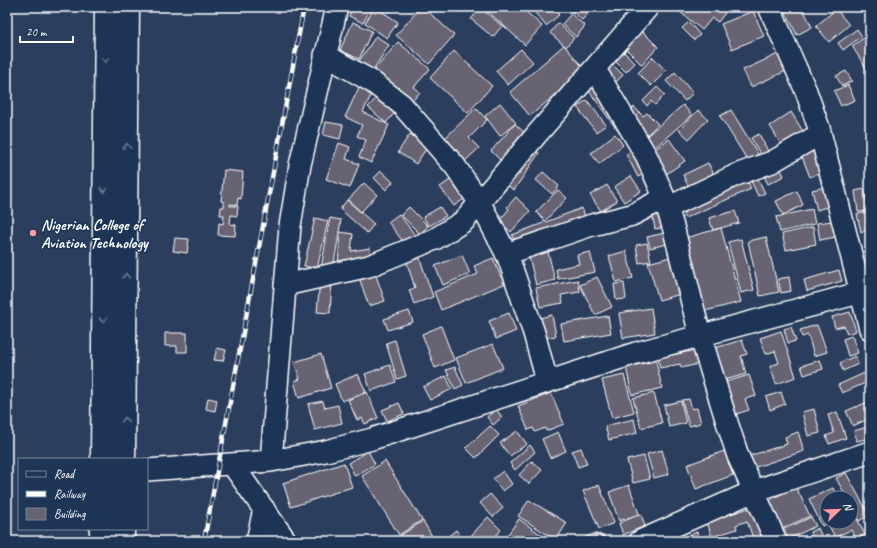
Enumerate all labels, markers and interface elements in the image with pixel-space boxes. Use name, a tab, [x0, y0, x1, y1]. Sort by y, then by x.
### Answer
scale bar	[20, 18, 73, 44]
text: 20 m	[26, 24, 48, 40]
one-way arrow	[101, 57, 110, 63]
one-way arrow	[123, 143, 131, 149]
one-way arrow	[100, 187, 108, 193]
place label: Nigerian College of Aviation Technology	[41, 215, 149, 253]
marker: Nigerian College of Aviation Technology	[28, 228, 38, 238]
one-way arrow	[122, 273, 130, 279]
one-way arrow	[99, 317, 107, 323]
one-way arrow	[121, 417, 129, 423]
legend	[18, 458, 148, 530]
text: Road	[54, 466, 76, 482]
text: Railway	[54, 486, 86, 502]
north arrow	[819, 490, 859, 530]
text: N	[840, 500, 857, 514]
text: Building	[54, 506, 86, 522]

